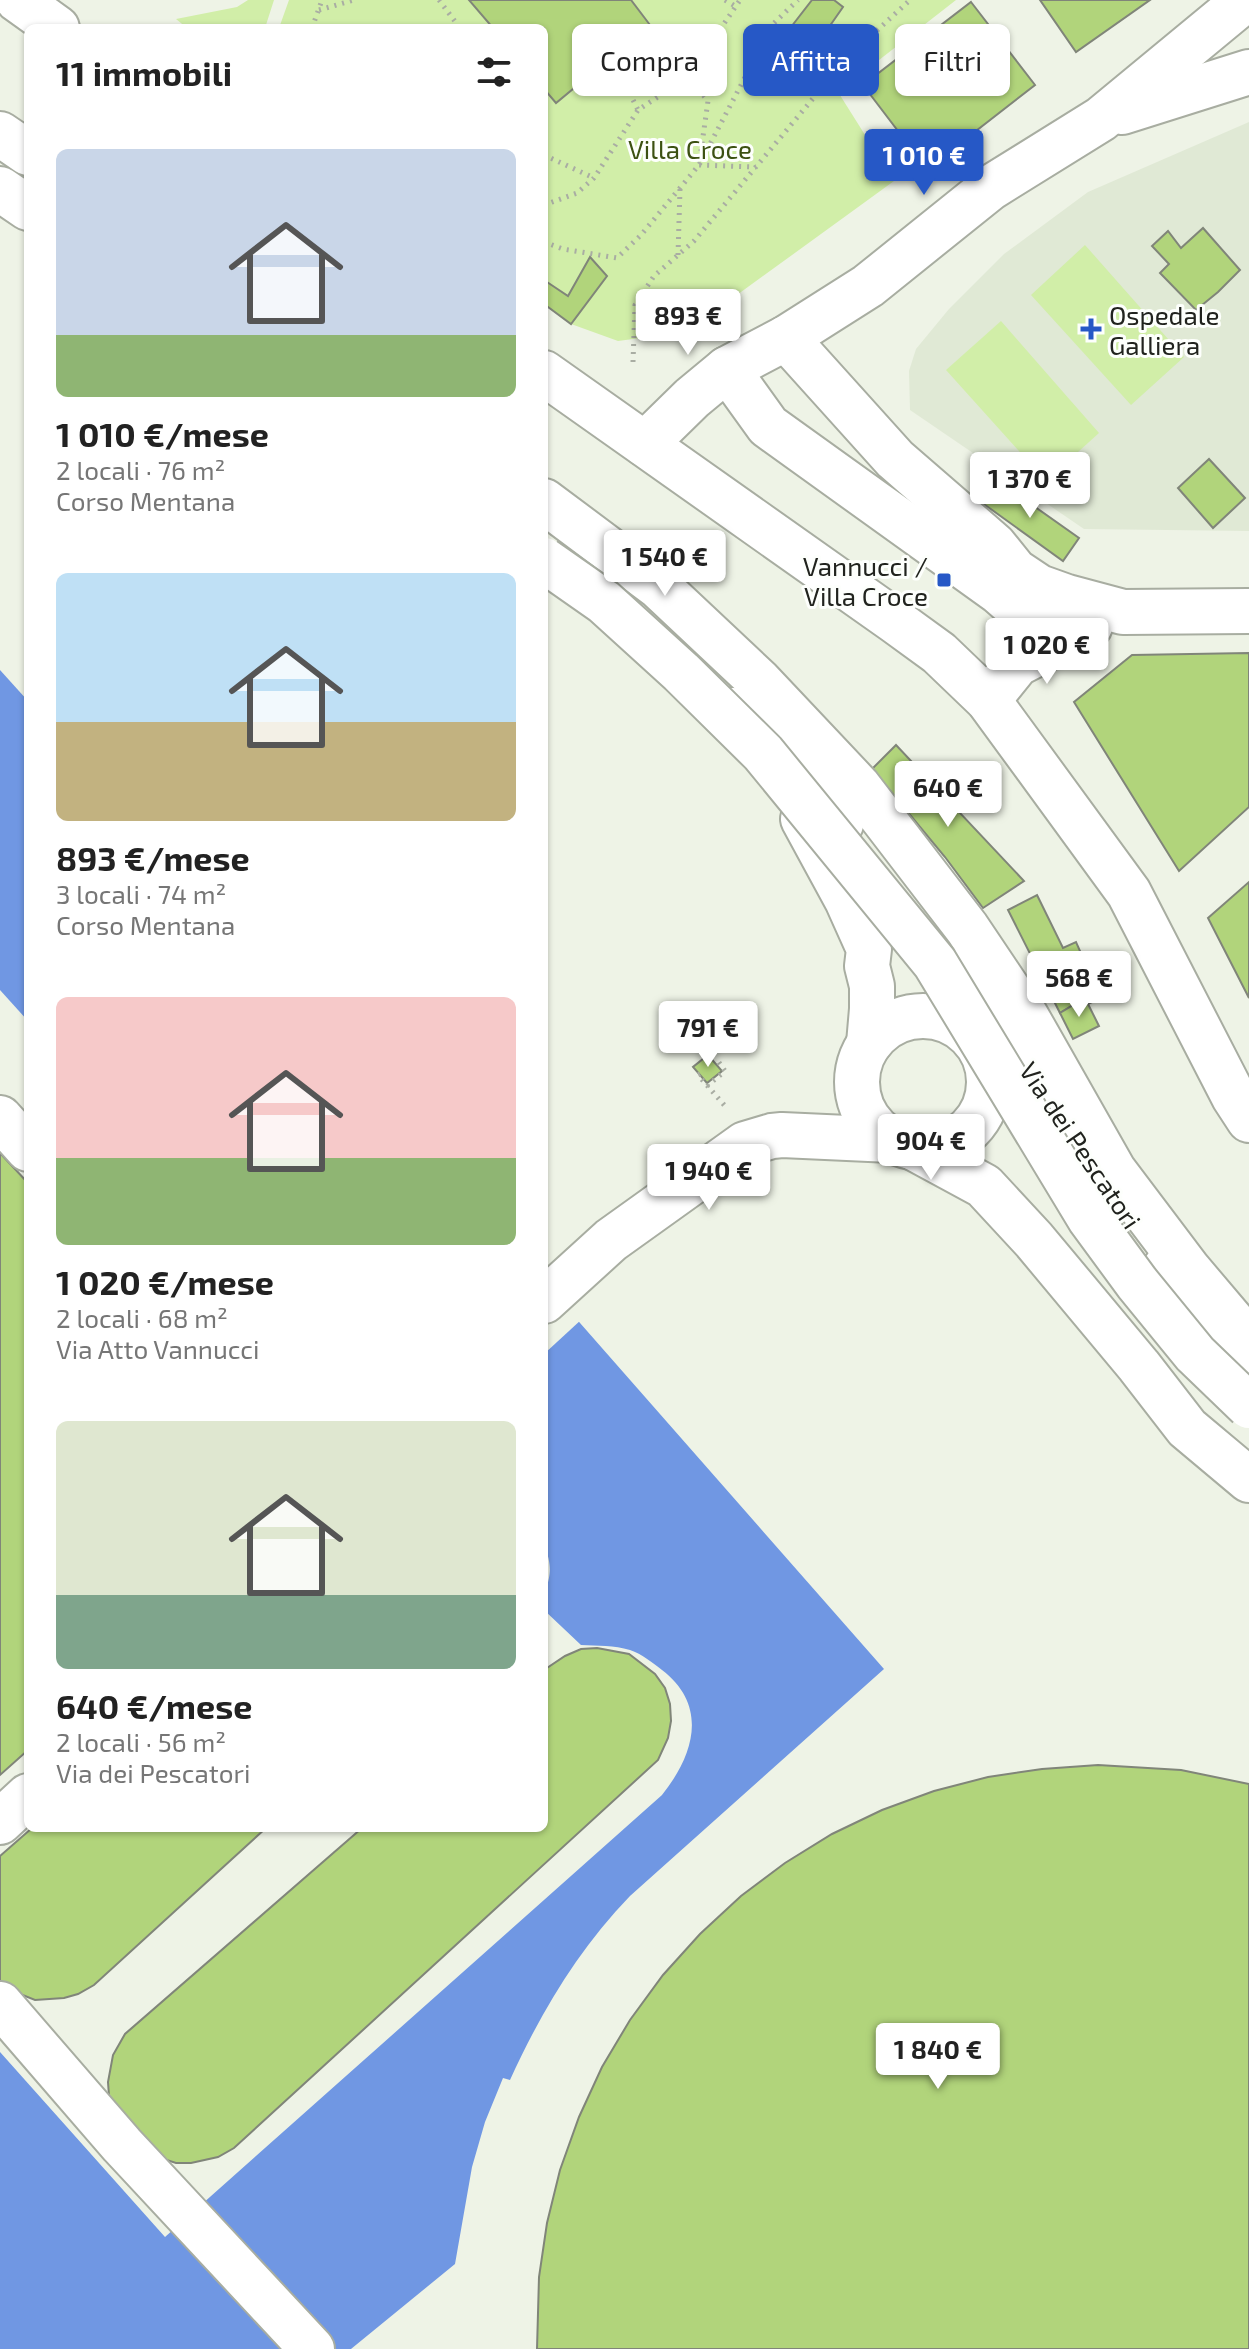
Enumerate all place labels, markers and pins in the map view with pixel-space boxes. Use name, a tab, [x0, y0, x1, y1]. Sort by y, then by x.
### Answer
pin: 1 010 €	[850, 129, 998, 197]
pin: 893 €	[632, 289, 744, 357]
place label: Ospedale Galliera	[1109, 299, 1219, 360]
marker: Ospedale Galliera	[1080, 318, 1102, 340]
pin: 1 370 €	[956, 452, 1104, 520]
pin: 1 540 €	[591, 530, 739, 598]
place label: Vannucci / Villa Croce	[803, 550, 928, 611]
marker: Vannucci / Villa Croce	[935, 571, 953, 589]
pin: 1 020 €	[973, 618, 1121, 686]
pin: 640 €	[892, 761, 1004, 829]
pin: 568 €	[1023, 951, 1135, 1019]
pin: 791 €	[652, 1001, 764, 1069]
pin: 904 €	[875, 1114, 987, 1182]
pin: 1 940 €	[635, 1144, 783, 1212]
pin: 1 840 €	[864, 2023, 1012, 2091]

